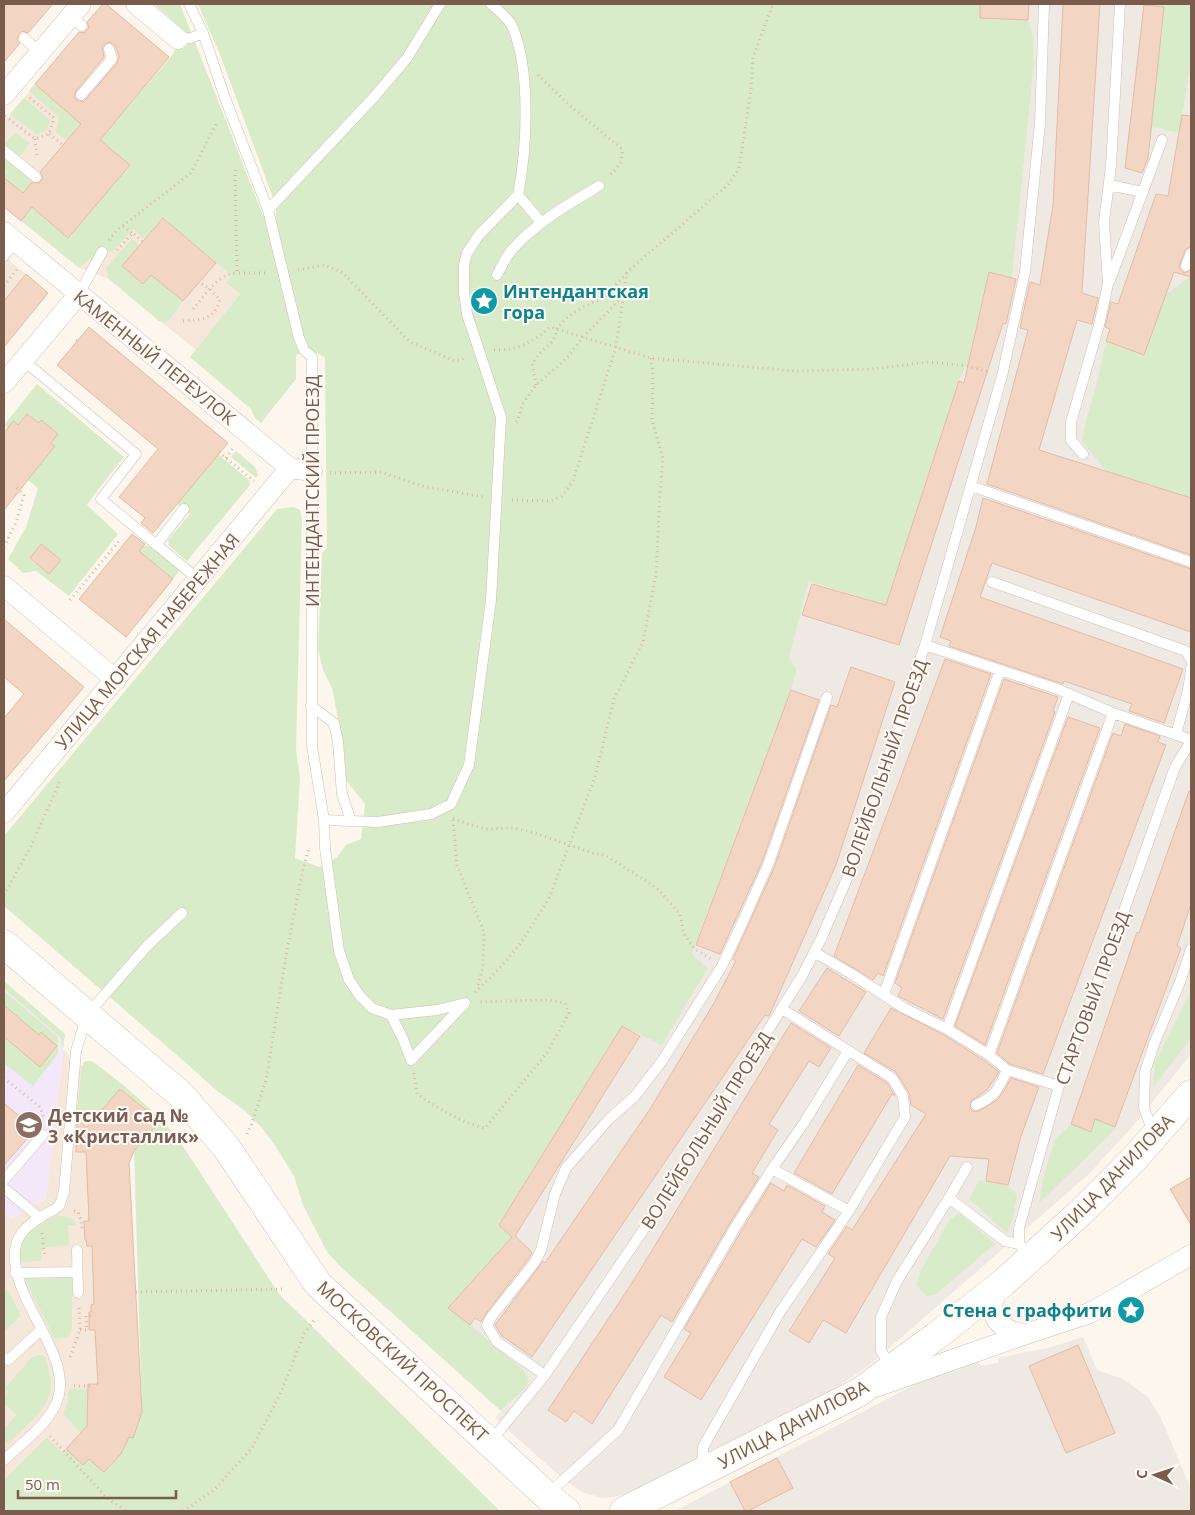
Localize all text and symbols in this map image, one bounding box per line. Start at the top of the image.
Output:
place label: Интендантская гора [503,279,649,324]
street label: КАМЕННЫЙ ПЕРЕУЛОК [69,284,241,430]
place icon: Интендантская гора [469,286,499,316]
street label: ИНТЕНДАНТСКИЙ ПРОЕЗД [300,375,324,607]
street label: УЛИЦА МОРСКАЯ НАБЕРЕЖНАЯ [49,528,245,754]
street label: ВОЛЕЙБОЛЬНЫЙ ПРОЕЗД [835,656,933,880]
street label: СТАРТОВЫЙ ПРОЕЗД [1049,908,1135,1088]
street label: ВОЛЕЙБОЛЬНЫЙ ПРОЕЗД [635,1027,777,1233]
place label: Детский сад № 3 «Кристаллик» [48,1103,199,1148]
street label: УЛИЦА ДАНИЛОВА [1045,1108,1179,1245]
school or university icon: Детский сад № 3 «Кристаллик» [14,1110,44,1140]
street label: МОСКОВСКИЙ ПРОСПЕКТ [312,1275,494,1447]
place icon: Стена с граффити [1116,1295,1146,1325]
place label: Стена с граффити [942,1298,1112,1322]
street label: УЛИЦА ДАНИЛОВА [714,1374,873,1474]
north arrow [1130,1450,1180,1500]
scale bar [18,1468,175,1500]
text: С [1132,1469,1151,1479]
text: 50 m [25,1474,60,1494]

